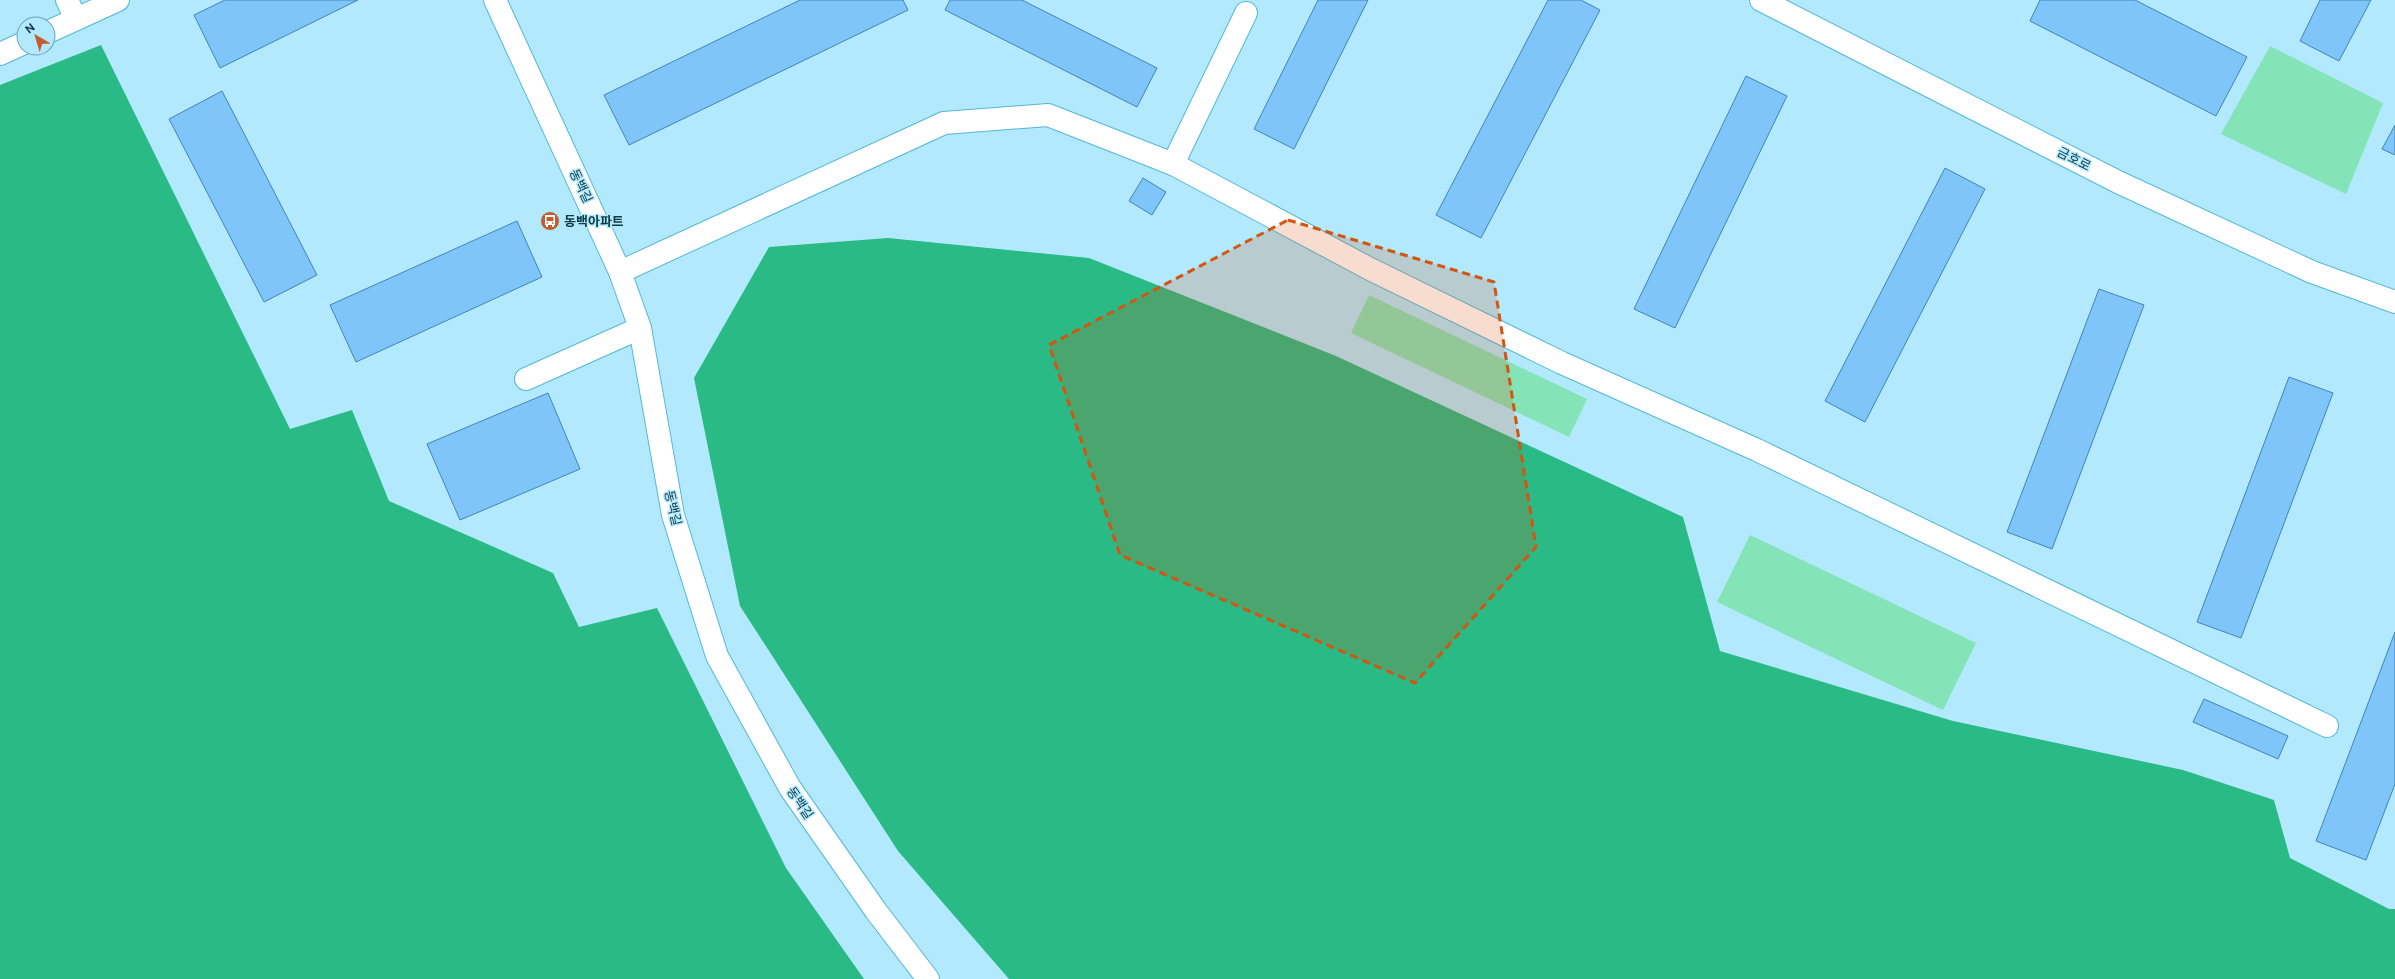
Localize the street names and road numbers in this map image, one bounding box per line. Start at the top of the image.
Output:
street label: 금호로 [2055,144,2093,174]
street label: 동백길 [567,167,595,205]
street label: 동백길 [662,489,684,527]
street label: 동백길 [784,784,816,822]

